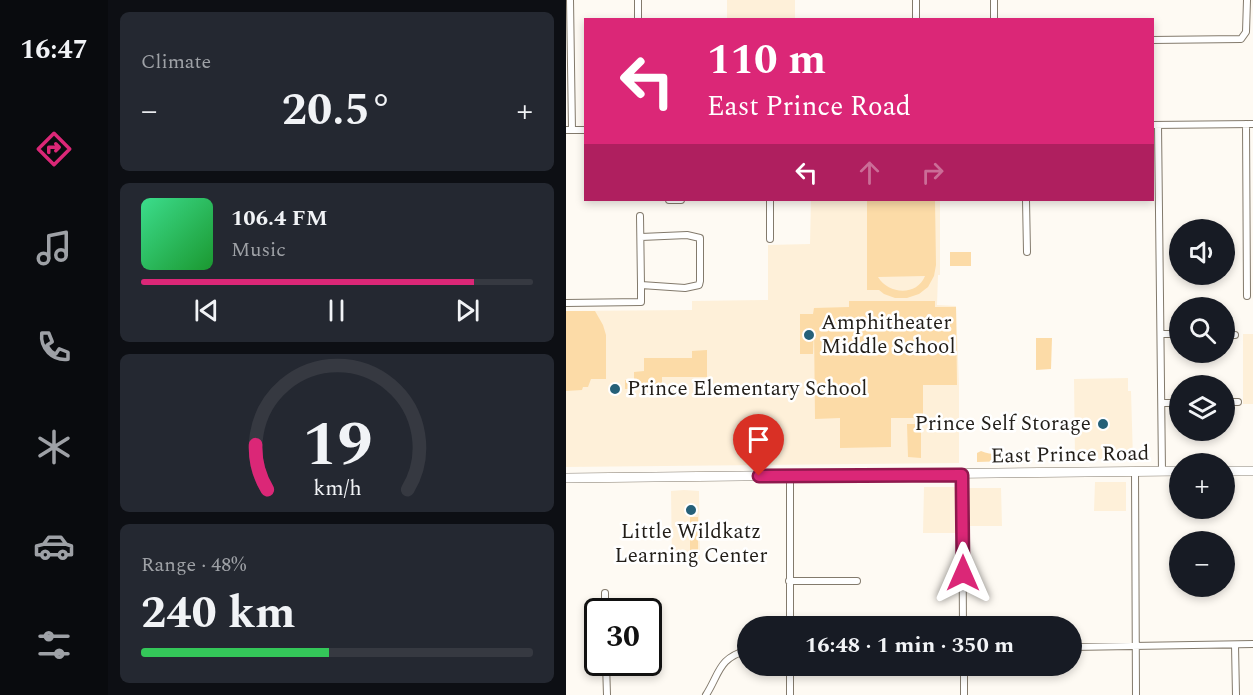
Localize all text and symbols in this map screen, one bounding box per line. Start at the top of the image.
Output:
text: 16:47 [20,29,88,71]
text: 110 m [707,29,826,92]
icon: left [608,42,686,120]
text: Climate [141,47,211,77]
text: 20.5° [282,76,392,145]
text: − [141,86,158,136]
text: + [516,86,533,136]
text: East Prince Road [707,86,911,128]
icon: directions [33,128,75,170]
icon: left [790,156,823,189]
icon: ahead [853,156,886,189]
icon: right [916,156,949,189]
text: 106.4 FM [231,202,328,235]
map controls [1169,219,1235,597]
button: sound [1169,219,1235,285]
icon: music [33,227,75,269]
text: Music [231,235,286,265]
icon: previous [190,294,223,327]
icon: pause [320,294,353,327]
icon: next [451,294,484,327]
button: search [1169,297,1235,363]
place label: Amphitheater Middle School [821,307,956,363]
icon: phone [33,326,75,368]
marker: Amphitheater Middle School [802,328,816,342]
place label: Prince Elementary School [627,373,867,405]
button: layers [1169,375,1235,441]
marker: Prince Elementary School [608,382,622,396]
text: 19 [302,398,372,493]
place label: Prince Self Storage [915,408,1091,440]
pin [733,414,784,476]
marker: Prince Self Storage [1096,417,1110,431]
icon: arrive [742,423,775,456]
icon: climate [33,426,75,468]
street label: East Prince Road [990,438,1150,472]
button: + [1169,453,1235,519]
text: km/h [313,472,361,505]
marker: Little Wildkatz Learning Center [684,503,698,517]
place label: Little Wildkatz Learning Center [614,516,768,572]
icon: car [33,525,75,567]
button: − [1169,531,1235,597]
position arrow [931,541,995,605]
text: Range · 48% [141,550,246,580]
text: 240 km [141,579,296,648]
speed limit sign: 30 [584,598,662,676]
icon: filters [33,624,75,666]
text: 16:48 · 1 min · 350 m [805,629,1014,662]

